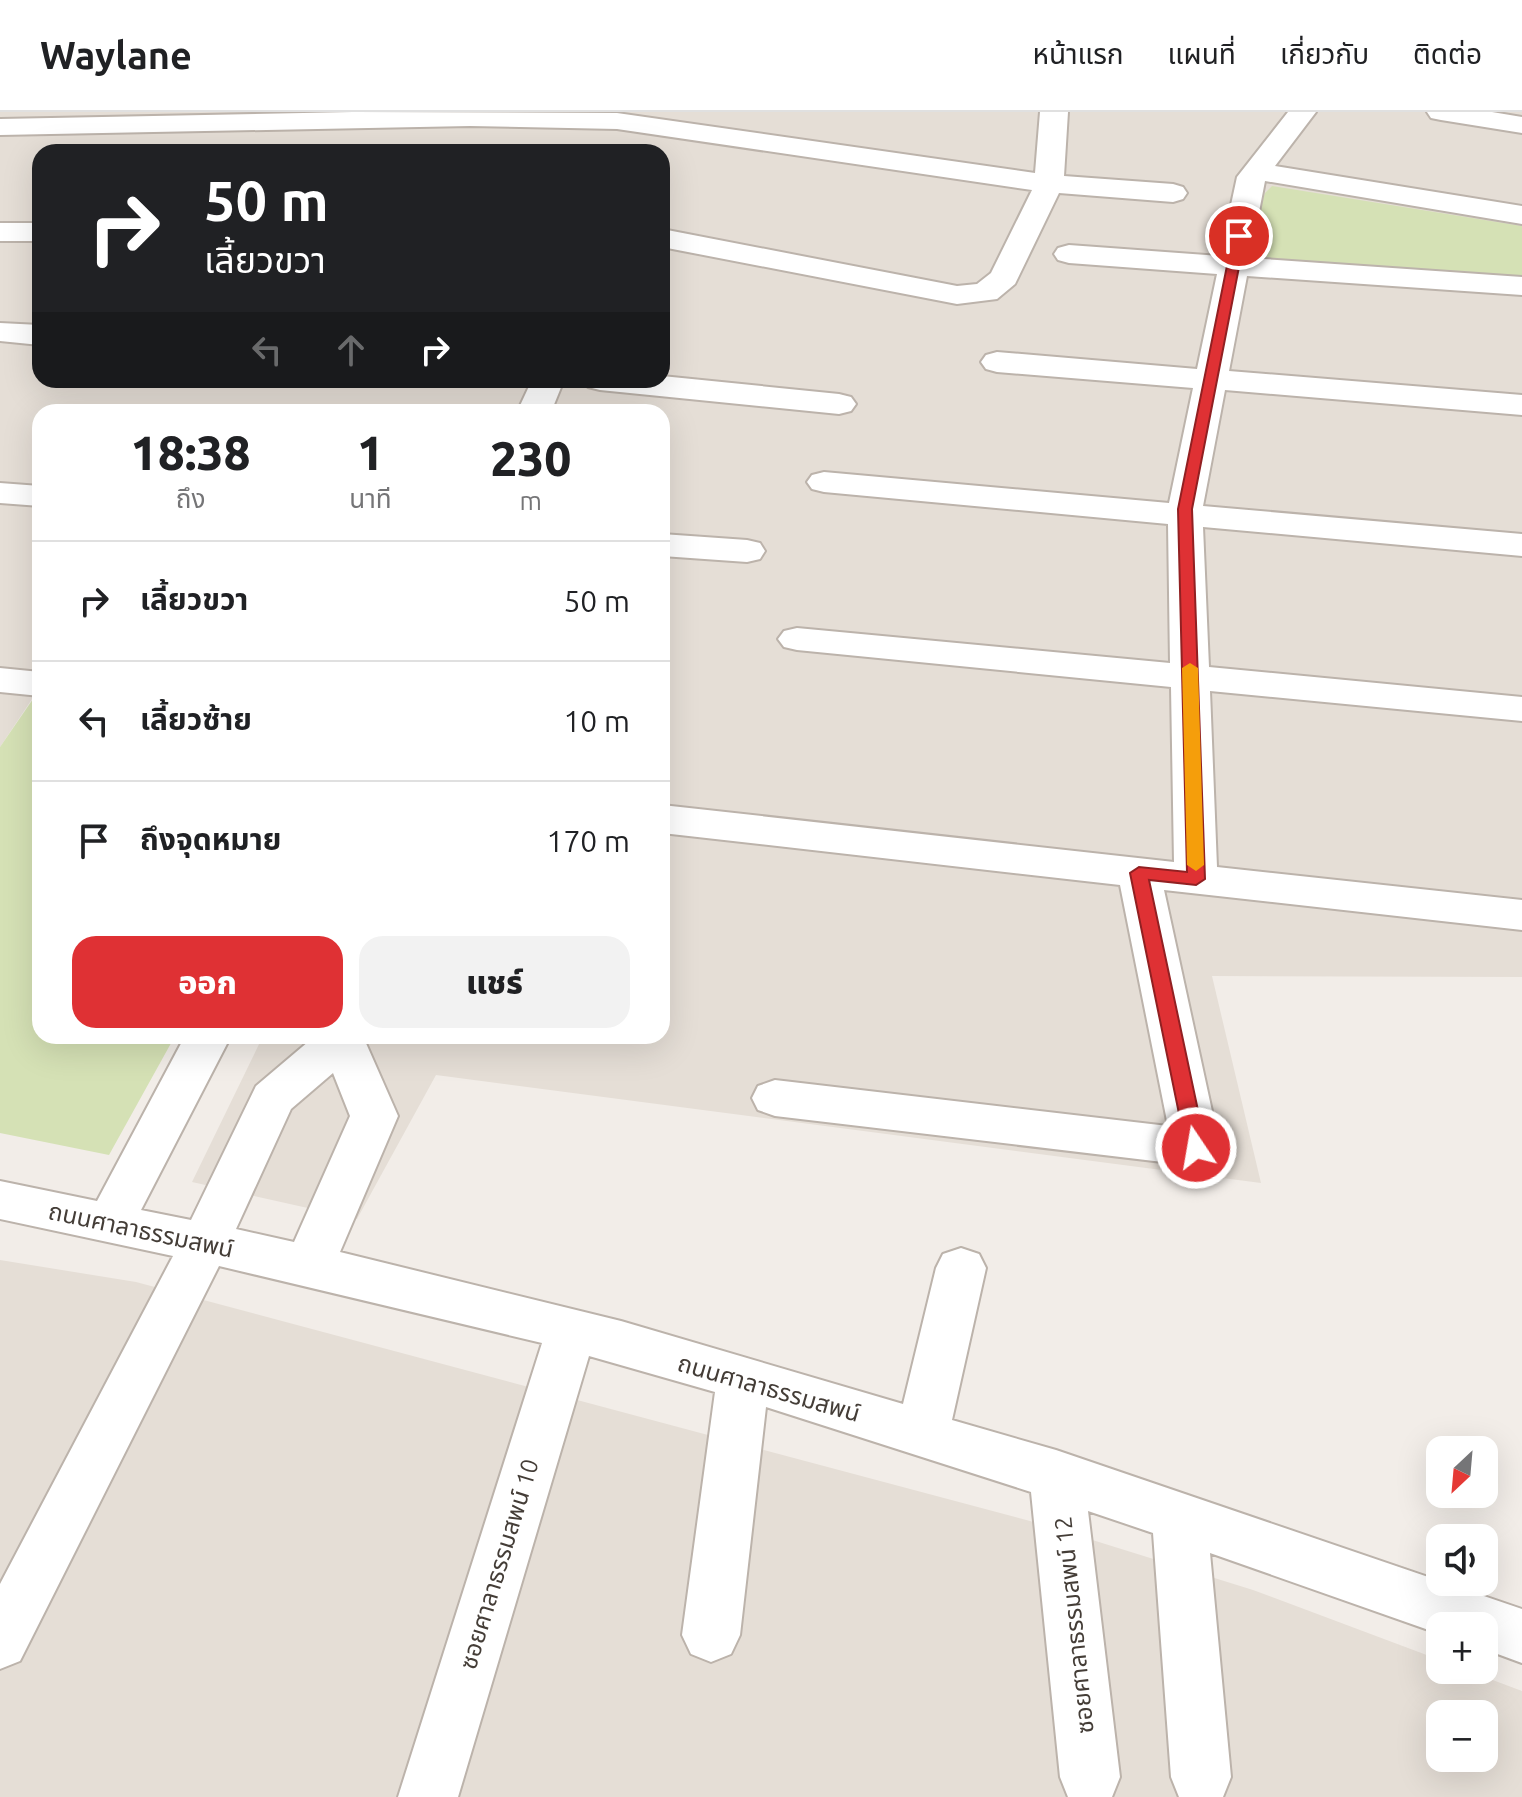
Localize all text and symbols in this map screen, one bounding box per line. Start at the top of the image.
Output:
text: Waylane [40,34,192,76]
text: หน้าแรก [1033,38,1124,69]
text: แผนที่ [1168,38,1236,69]
text: เกี่ยวกับ [1280,38,1369,69]
text: ติดต่อ [1413,38,1482,69]
text: 50 m [204,169,329,232]
icon: right [72,176,176,280]
pin [1205,202,1273,270]
icon: arrive [1217,214,1261,258]
text: เลี้ยวขวา [204,239,326,280]
icon: left [245,328,289,372]
icon: ahead [329,328,373,372]
icon: right [413,328,457,372]
text: 18:38 [131,425,251,479]
text: 1 [357,425,384,479]
text: 230 [490,431,571,485]
text: ถึง [176,484,205,513]
text: นาที [349,484,392,513]
text: m [520,486,542,515]
icon: right [72,579,116,623]
text: เลี้ยวขวา [140,582,248,616]
text: 50 m [563,584,630,618]
icon: left [72,699,116,743]
text: เลี้ยวซ้าย [140,702,252,736]
text: 10 m [563,704,630,738]
icon: arrive [72,819,116,863]
text: ถึงจุดหมาย [140,822,281,856]
text: 170 m [546,824,630,858]
button: ออก [72,936,343,1028]
button: แชร์ [359,936,630,1028]
position arrow [1154,1106,1238,1190]
street label: ถนนศาลาธรรมสพน์ [46,1197,236,1263]
street label: ถนนศาลาธรรมสพน์ [675,1349,863,1427]
north arrow [1426,1436,1498,1508]
map controls [1426,1436,1498,1772]
street label: ซอยศาลาธรรมสพน์ 10 [454,1456,544,1672]
street label: ซอยศาลาธรรมสพน์ 12 [1049,1515,1099,1735]
button: sound [1426,1524,1498,1596]
button: + [1426,1612,1498,1684]
button: − [1426,1700,1498,1772]

